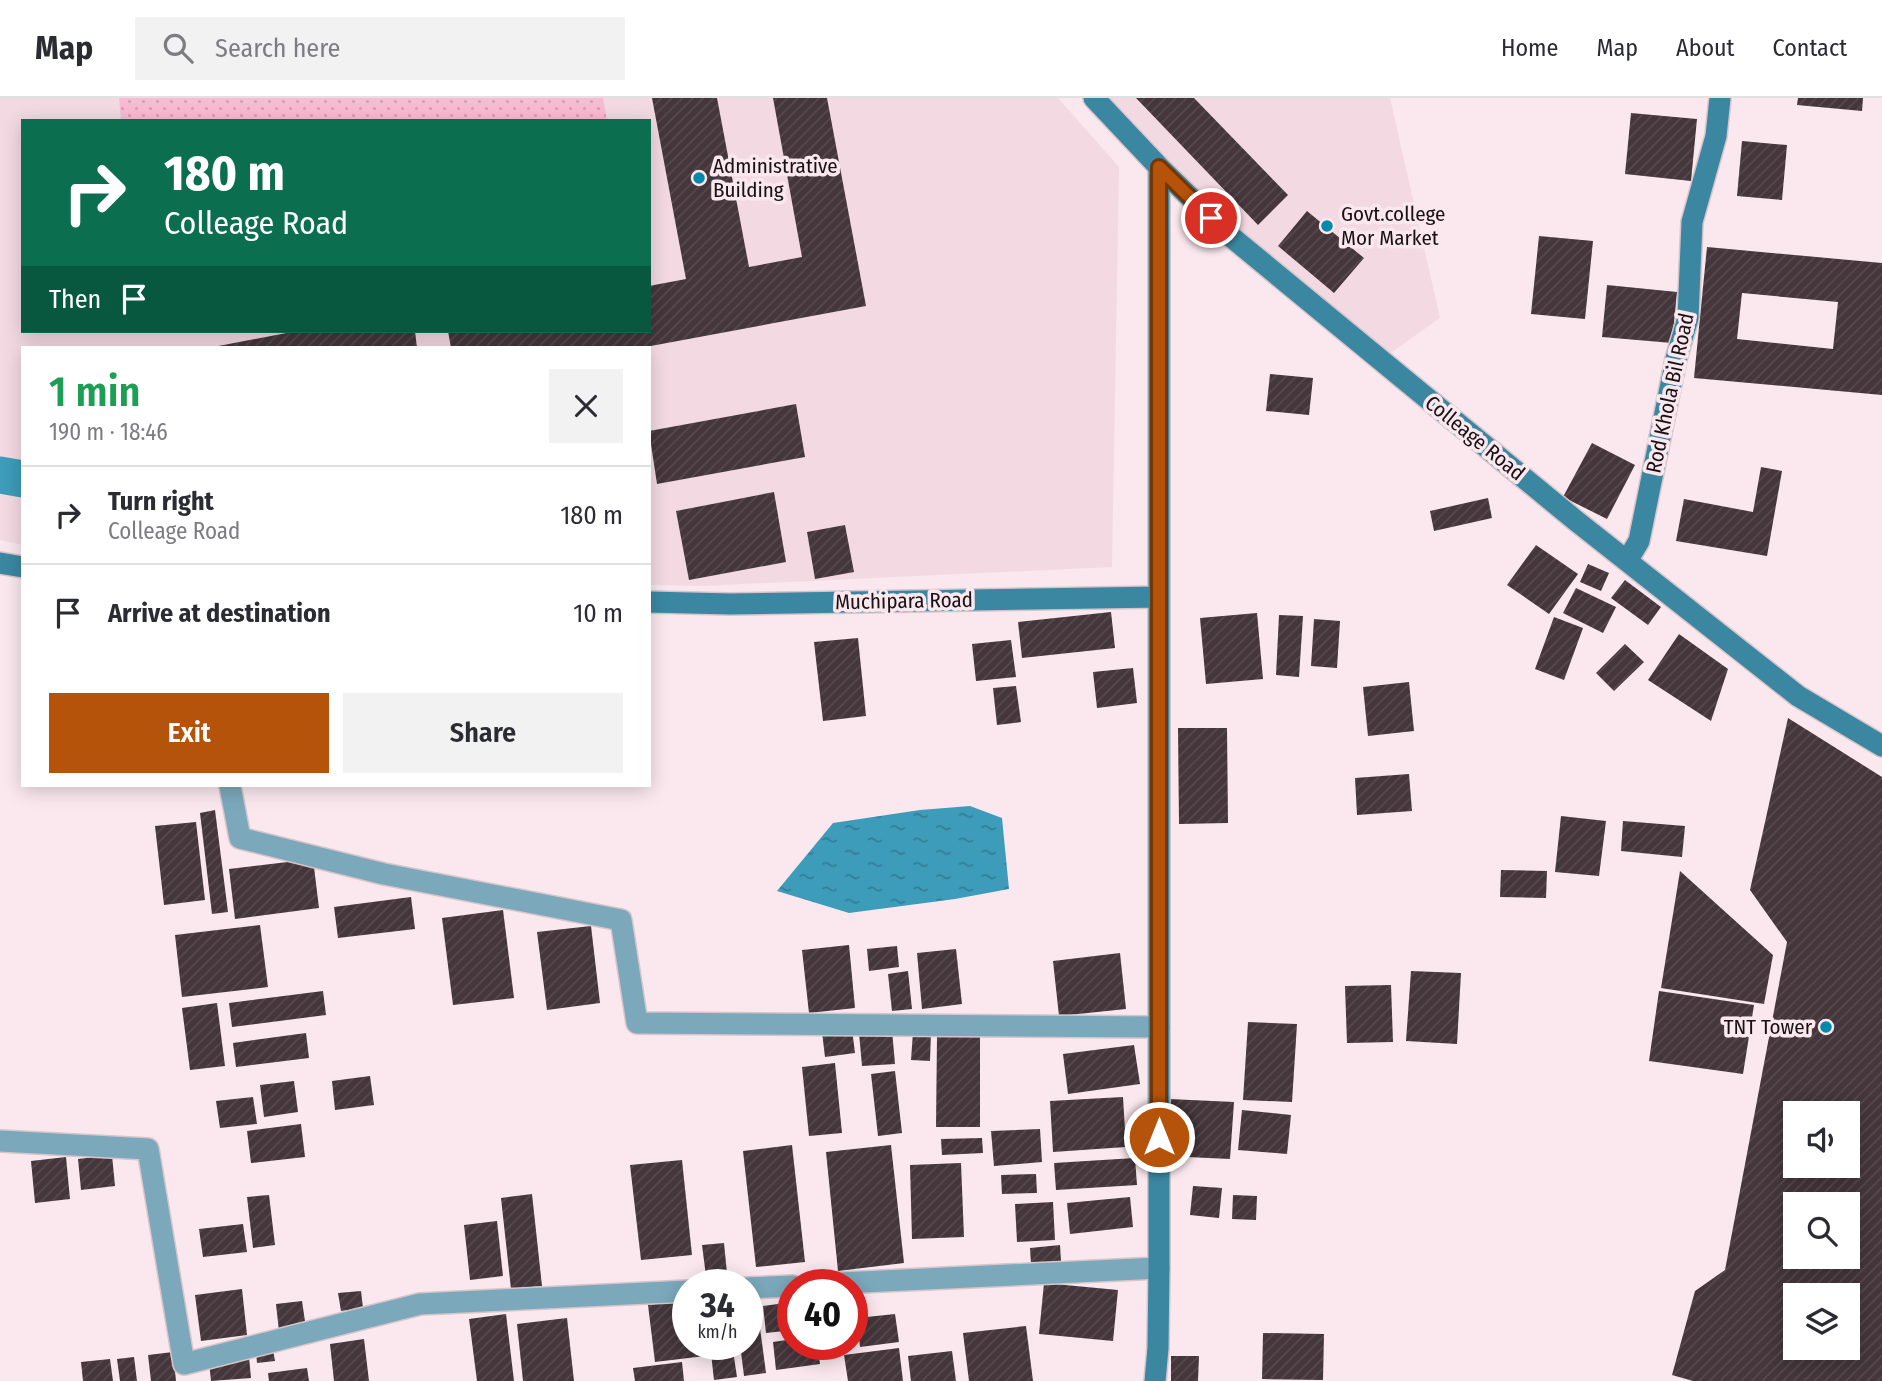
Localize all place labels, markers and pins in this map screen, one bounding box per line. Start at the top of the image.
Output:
place label: Administrative Building [713,153,838,203]
marker: Administrative Building [691,170,707,186]
pin [1181,188,1241,248]
place label: Govt.college Mor Market [1341,201,1445,251]
marker: Govt.college Mor Market [1319,218,1335,234]
place label: TNT Tower [1724,1014,1813,1040]
marker: TNT Tower [1818,1019,1834,1035]

